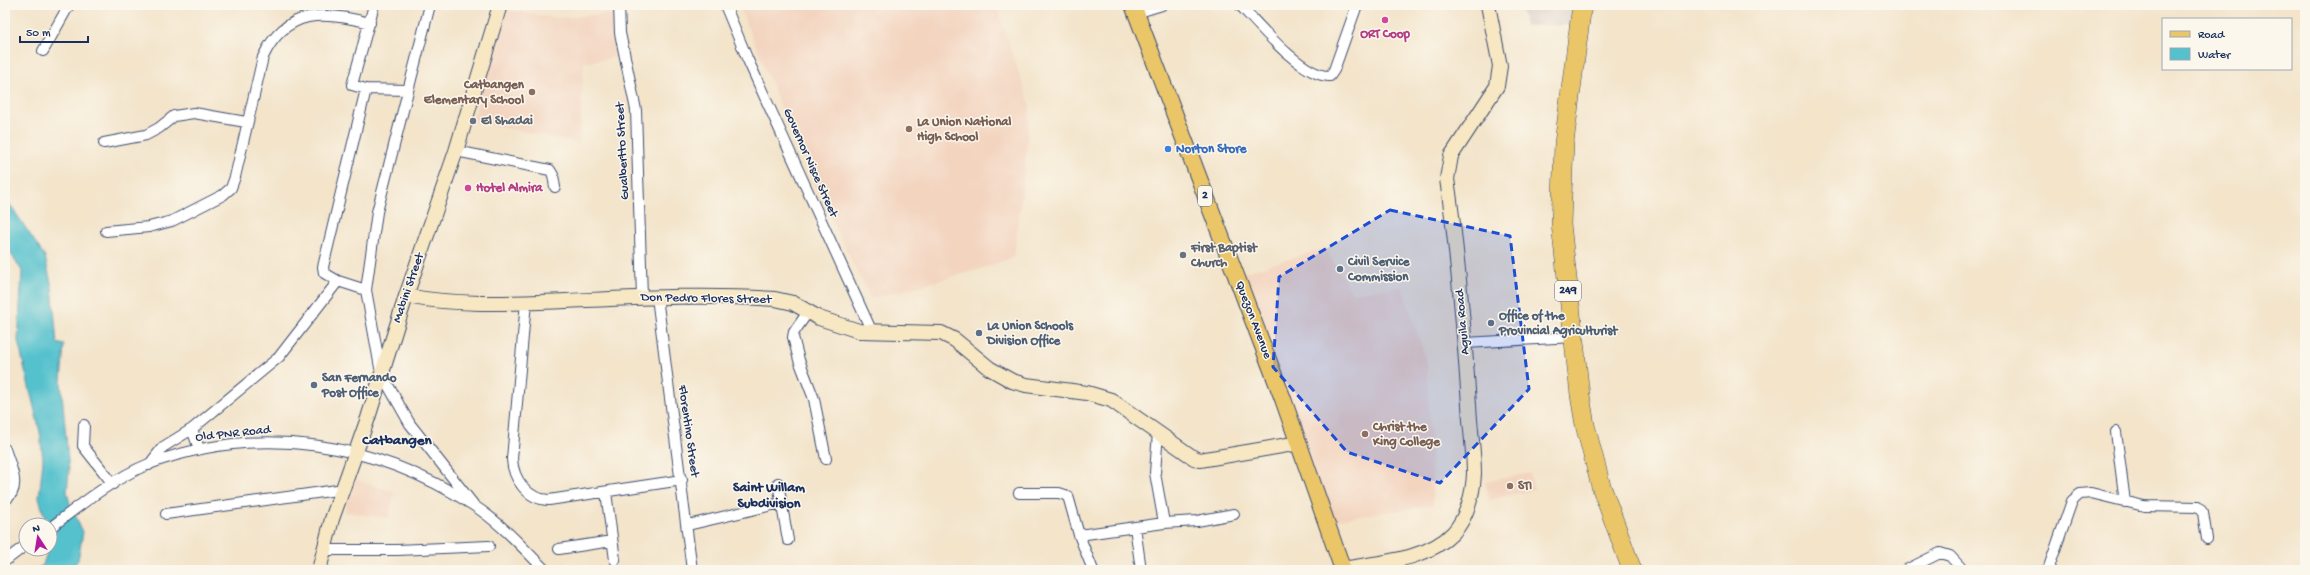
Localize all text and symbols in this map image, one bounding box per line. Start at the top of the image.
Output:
marker: ORT Coop [1380,15,1390,25]
scale bar [20,18,88,44]
legend [2162,18,2292,70]
text: 50 m [26,27,51,41]
place label: ORT Coop [1360,27,1410,43]
text: Road [2198,29,2225,43]
text: Water [2198,49,2232,63]
place label: Catbangen Elementary School [424,78,525,108]
marker: Catbangen Elementary School [527,87,537,97]
street label: Gualbertto Street [613,100,633,200]
street label: Governor Nisce Street [779,106,841,221]
place label: El Shadai [481,114,533,129]
place label: La Union National High School [917,115,1012,145]
marker: El Shadai [468,116,478,126]
marker: La Union National High School [904,124,914,134]
place label: Norton Store [1176,142,1248,157]
marker: Norton Store [1163,144,1173,154]
place label: Hotel Almira [476,181,543,196]
marker: Hotel Almira [463,183,473,193]
road number: 2 [1198,186,1212,206]
place label: First Baptist Church [1190,241,1258,271]
street label: Mabini Street [390,250,428,325]
marker: First Baptist Church [1178,250,1188,260]
place label: Civil Service Commission [1347,255,1411,285]
marker: Civil Service Commission [1335,264,1345,274]
street label: Quezon Avenue [1231,279,1275,361]
road number: 249 [1555,281,1581,301]
street label: Aguila Road [1453,287,1473,355]
street label: Don Pedro Flores Street [640,290,773,308]
place label: Office of the Provincial Agriculturist [1498,308,1619,339]
marker: Office of the Provincial Agriculturist [1486,318,1496,328]
place label: La Union Schools Division Office [986,319,1074,349]
marker: La Union Schools Division Office [974,328,984,338]
place label: San Fernando Post Office [321,371,397,401]
marker: San Fernando Post Office [309,380,319,390]
street label: Florentino Street [674,383,702,480]
place label: Christ the King College [1372,420,1441,450]
street label: Old PNR Road [195,422,273,445]
marker: Christ the King College [1360,429,1370,439]
district label: Catbangen [361,432,433,450]
place label: STI [1518,479,1532,494]
district label: Saint Willam Subdivision [733,480,805,513]
marker: STI [1505,481,1515,491]
north arrow [18,517,58,557]
text: N [32,523,41,536]

